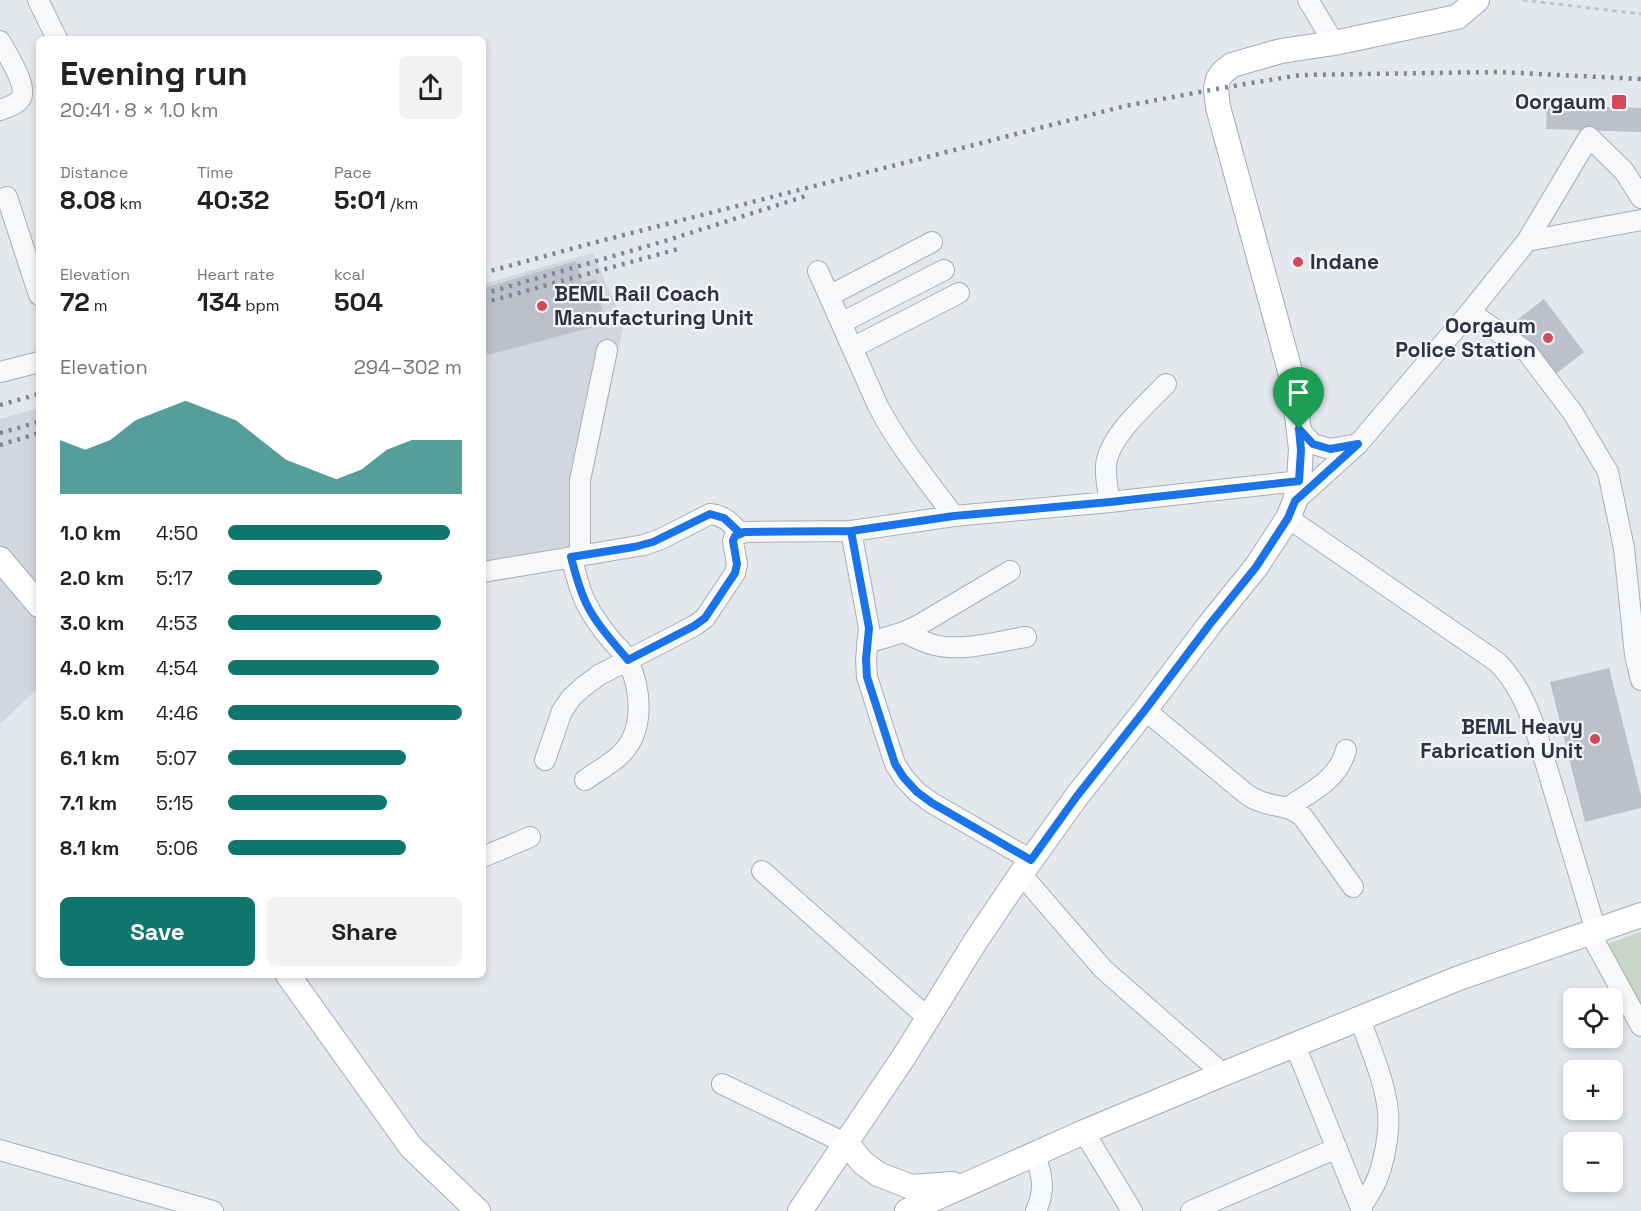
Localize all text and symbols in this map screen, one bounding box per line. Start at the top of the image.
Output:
text: Evening run [60,53,248,95]
button: share [399,56,462,119]
place label: Oorgaum [1515,88,1606,115]
marker: Oorgaum [1610,93,1628,111]
text: 20:41 · 8 × 1.0 km [60,97,219,123]
text: Distance [60,162,128,183]
text: Time [197,162,233,183]
text: Pace [334,162,371,183]
text: 8.08 [60,183,115,217]
text: 40:32 [197,183,269,217]
text: 5:01 [334,183,386,217]
text: km [115,193,142,214]
text: /km [386,193,418,214]
place label: Indane [1310,248,1379,275]
marker: Indane [1291,255,1305,269]
text: Elevation [60,264,130,285]
text: Heart rate [197,264,275,285]
text: kcal [334,264,365,285]
place label: BEML Rail Coach Manufacturing Unit [554,280,754,331]
text: 72 [60,285,90,319]
text: 134 [197,285,241,319]
text: 504 [334,285,383,319]
text: m [90,295,108,316]
text: bpm [241,295,280,316]
marker: BEML Rail Coach Manufacturing Unit [535,299,549,313]
place label: Oorgaum Police Station [1395,312,1536,363]
marker: Oorgaum Police Station [1541,331,1555,345]
text: Elevation [60,354,148,380]
text: 294–302 m [354,354,462,380]
pin [1273,367,1324,429]
icon: arrive [1282,376,1315,409]
text: 1.0 km [60,520,121,546]
text: 4:50 [156,520,198,546]
text: 2.0 km [60,565,124,591]
text: 5:17 [156,565,193,591]
text: 3.0 km [60,610,124,636]
text: 4:53 [156,610,198,636]
text: 4.0 km [60,655,125,681]
text: 4:54 [156,655,198,681]
text: 5.0 km [60,700,124,726]
text: 4:46 [156,700,198,726]
place label: BEML Heavy Fabrication Unit [1420,713,1583,764]
marker: BEML Heavy Fabrication Unit [1588,732,1602,746]
text: 6.1 km [60,745,120,771]
text: 5:07 [156,745,197,771]
text: 7.1 km [60,790,117,816]
text: 5:15 [156,790,193,816]
text: 8.1 km [60,835,119,861]
text: 5:06 [156,835,198,861]
button: Save [60,897,255,966]
button: Share [267,897,462,966]
map controls [1563,988,1623,1192]
button: locate [1563,988,1623,1048]
button: + [1563,1060,1623,1120]
button: − [1563,1132,1623,1192]

